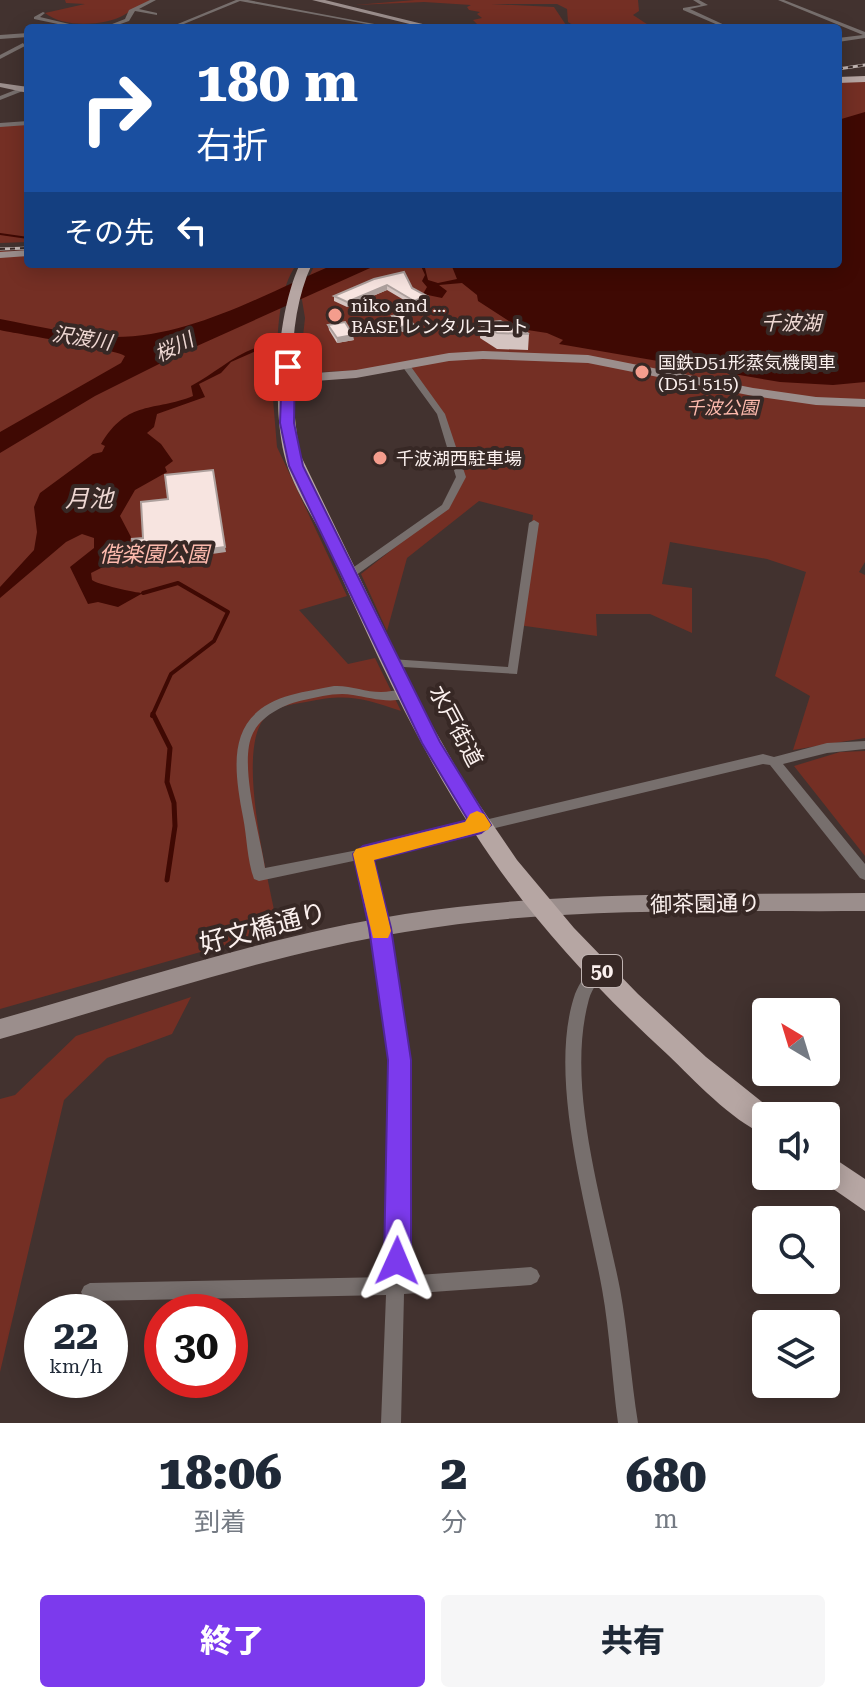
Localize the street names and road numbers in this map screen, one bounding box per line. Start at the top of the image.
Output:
street label: 水戸街道 [424,681,488,771]
street label: 御茶園通り [650,891,760,917]
street label: 好文橋通り [196,897,330,959]
road number: 50 [582,955,622,987]

